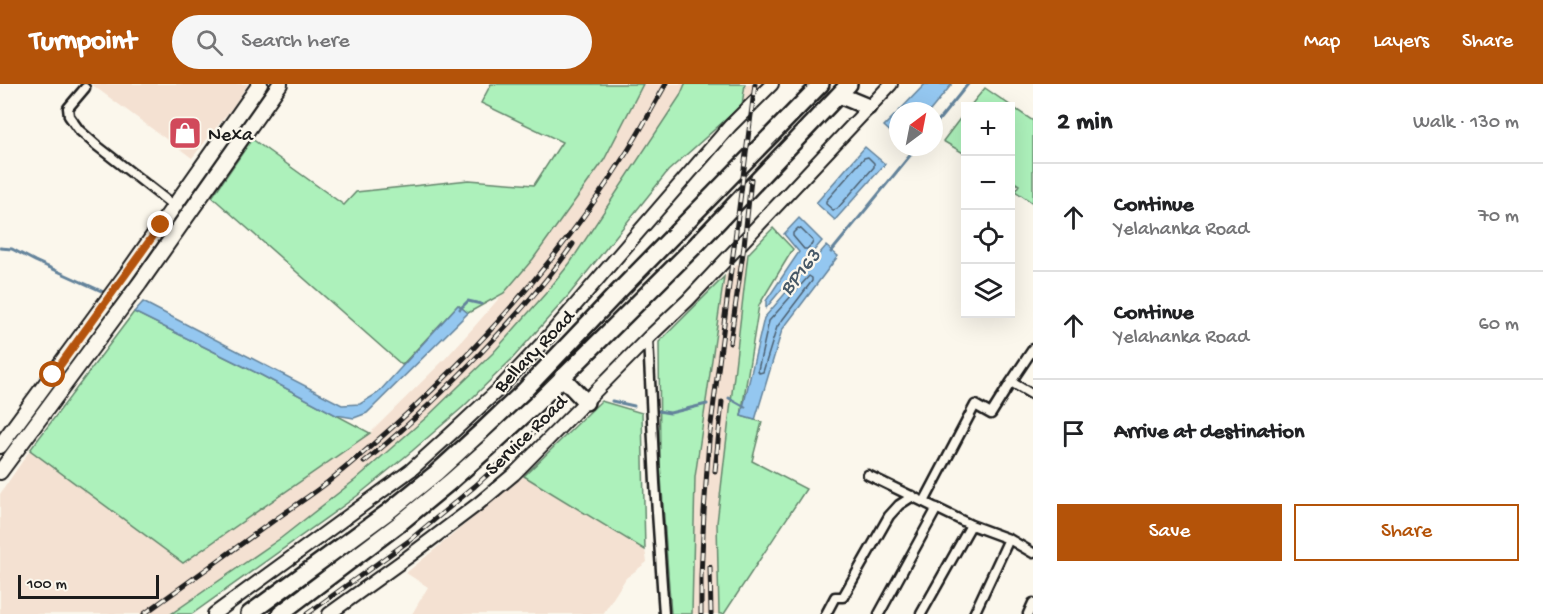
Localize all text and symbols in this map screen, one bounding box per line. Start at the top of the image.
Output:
search box [172,15,592,69]
text: Turnpoint [30,26,136,59]
icon: search [193,26,226,59]
text: Search here [241,29,350,55]
text: Map [1304,30,1340,55]
text: Layers [1373,30,1429,55]
text: Share [1462,30,1513,55]
north arrow [889,102,943,156]
map controls [961,102,1015,318]
button: + [961,102,1015,156]
text: 2 min [1057,108,1112,139]
text: Walk · 130 m [1413,112,1519,135]
shop icon: Nexa [167,115,203,151]
place label: Nexa [208,125,254,148]
button: − [961,156,1015,210]
text: Continue [1114,193,1194,219]
icon: ahead [1057,201,1090,234]
text: 70 m [1478,206,1519,229]
button: locate [961,210,1015,264]
route end [147,211,173,237]
text: Yelahanka Road [1114,219,1249,242]
water label: BP163 [776,245,828,301]
button: layers [961,264,1015,318]
text: Continue [1114,301,1194,327]
street label: Bellary Road [490,305,582,399]
icon: ahead [1057,309,1090,342]
text: 60 m [1479,314,1519,337]
text: Yelahanka Road [1114,327,1249,350]
route start [39,361,65,387]
street label: Service Road [482,390,575,481]
icon: arrive [1057,417,1090,450]
text: Arrive at destination [1114,420,1304,446]
button: Save [1057,504,1282,561]
button: Share [1294,504,1519,561]
scale bar [18,572,159,600]
text: 100 m [27,576,67,595]

